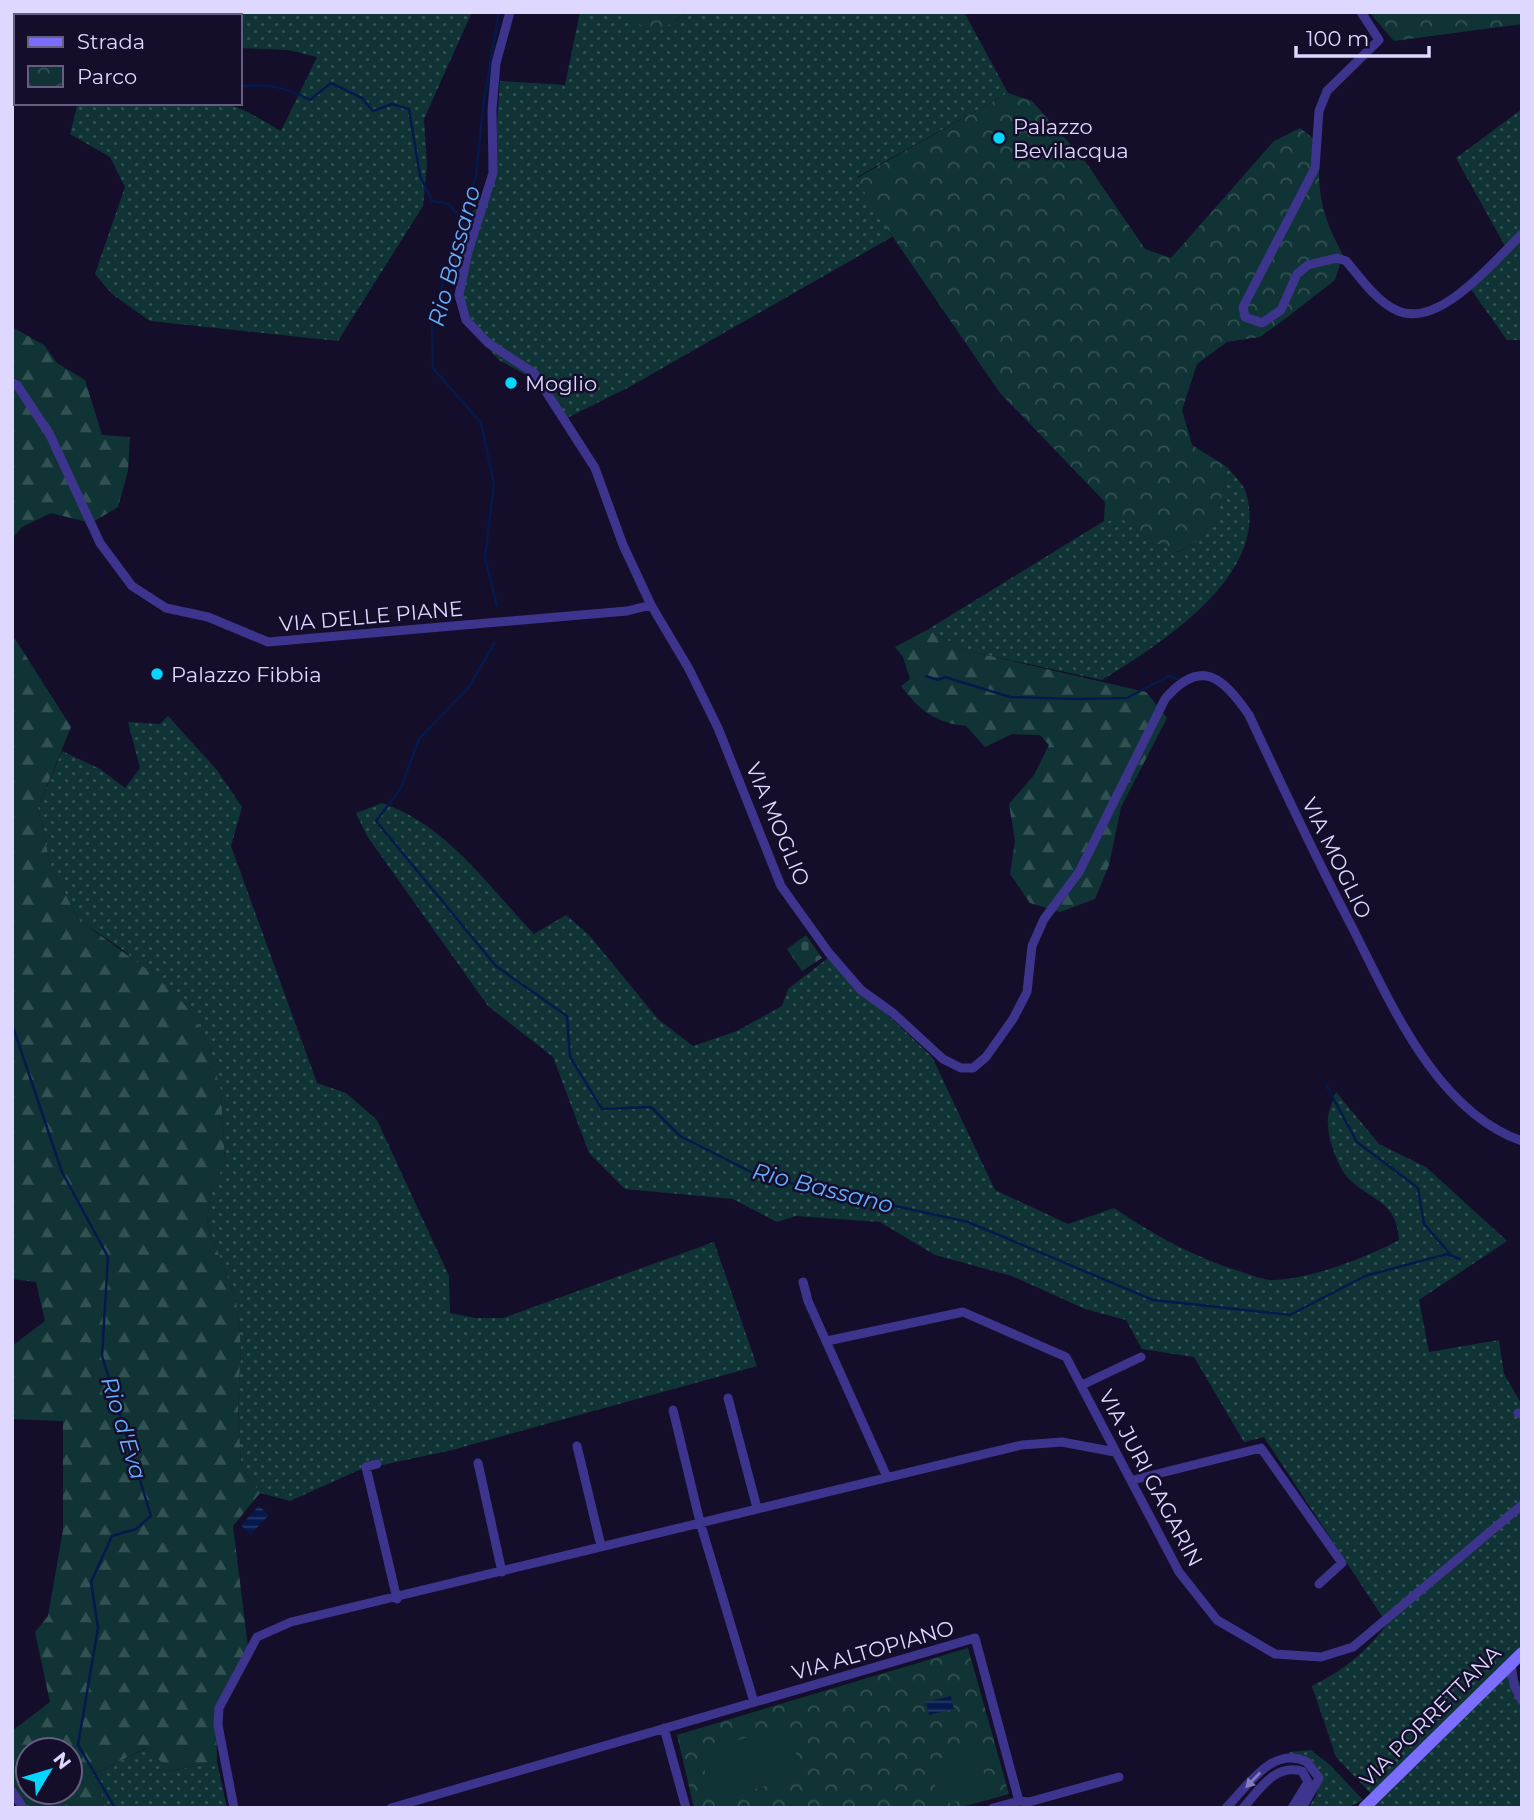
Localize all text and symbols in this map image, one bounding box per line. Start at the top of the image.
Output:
legend [14,14,242,105]
scale bar [1296,14,1429,58]
text: 100 m [1306,26,1369,51]
text: Strada [77,29,145,54]
text: Parco [77,64,137,89]
place label: Palazzo Bevilacqua [1013,114,1129,163]
marker: Palazzo Bevilacqua [991,130,1007,146]
water label: Rio Bassano [422,183,486,329]
place label: Moglio [525,371,597,396]
marker: Moglio [503,375,519,391]
street label: VIA DELLE PIANE [278,596,464,636]
place label: Palazzo Fibbia [171,662,322,687]
marker: Palazzo Fibbia [149,666,165,682]
street label: VIA MOGLIO [741,759,815,889]
street label: VIA MOGLIO [1297,793,1377,923]
water label: Rio Bassano [750,1157,896,1219]
water label: Rio d'Eva [95,1373,153,1483]
street label: VIA JURI GAGARIN [1094,1385,1208,1571]
street label: VIA ALTOPIANO [789,1615,957,1685]
street label: VIA PORRETTANA [1354,1640,1506,1792]
north arrow [14,1736,84,1806]
text: N [48,1748,76,1774]
one-way arrow [1246,1771,1262,1788]

